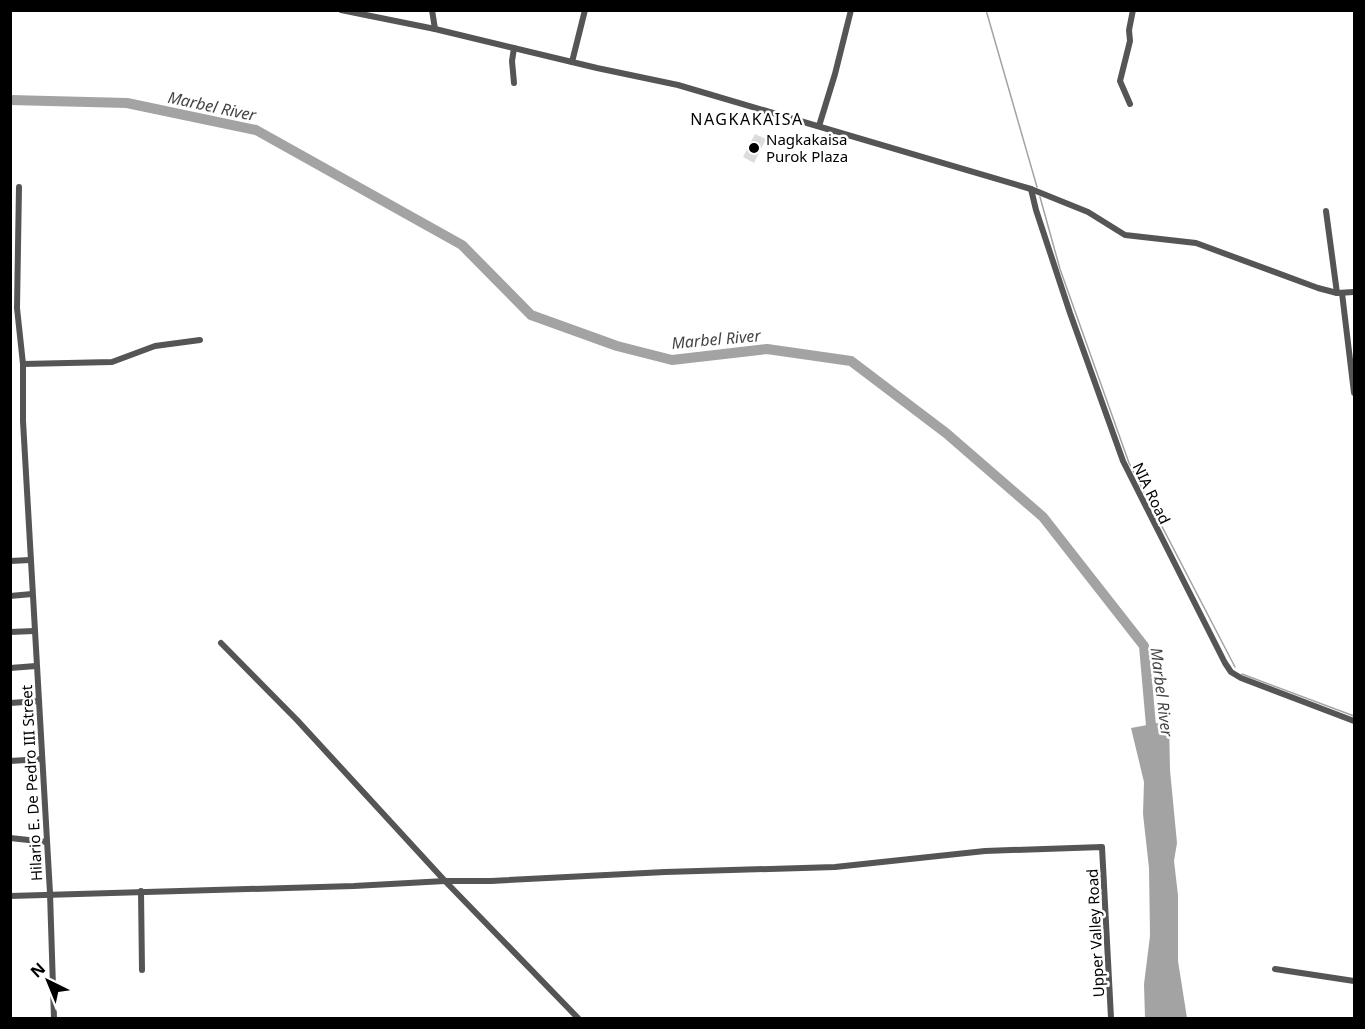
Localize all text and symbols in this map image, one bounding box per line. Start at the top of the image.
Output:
water label: Marbel River [166,86,259,126]
district label: NAGKAKAISA [690,108,804,130]
place label: Nagkakaisa Purok Plaza [766,129,848,166]
marker: Nagkakaisa Purok Plaza [747,141,761,155]
water label: Marbel River [670,324,762,354]
street label: NIA Road [1129,459,1175,527]
water label: Marbel River [1146,646,1178,738]
street label: Hilario E. De Pedro III Street [16,684,46,882]
street label: Upper Valley Road [1082,868,1108,998]
north arrow [18,951,78,1011]
text: N [26,958,50,983]

